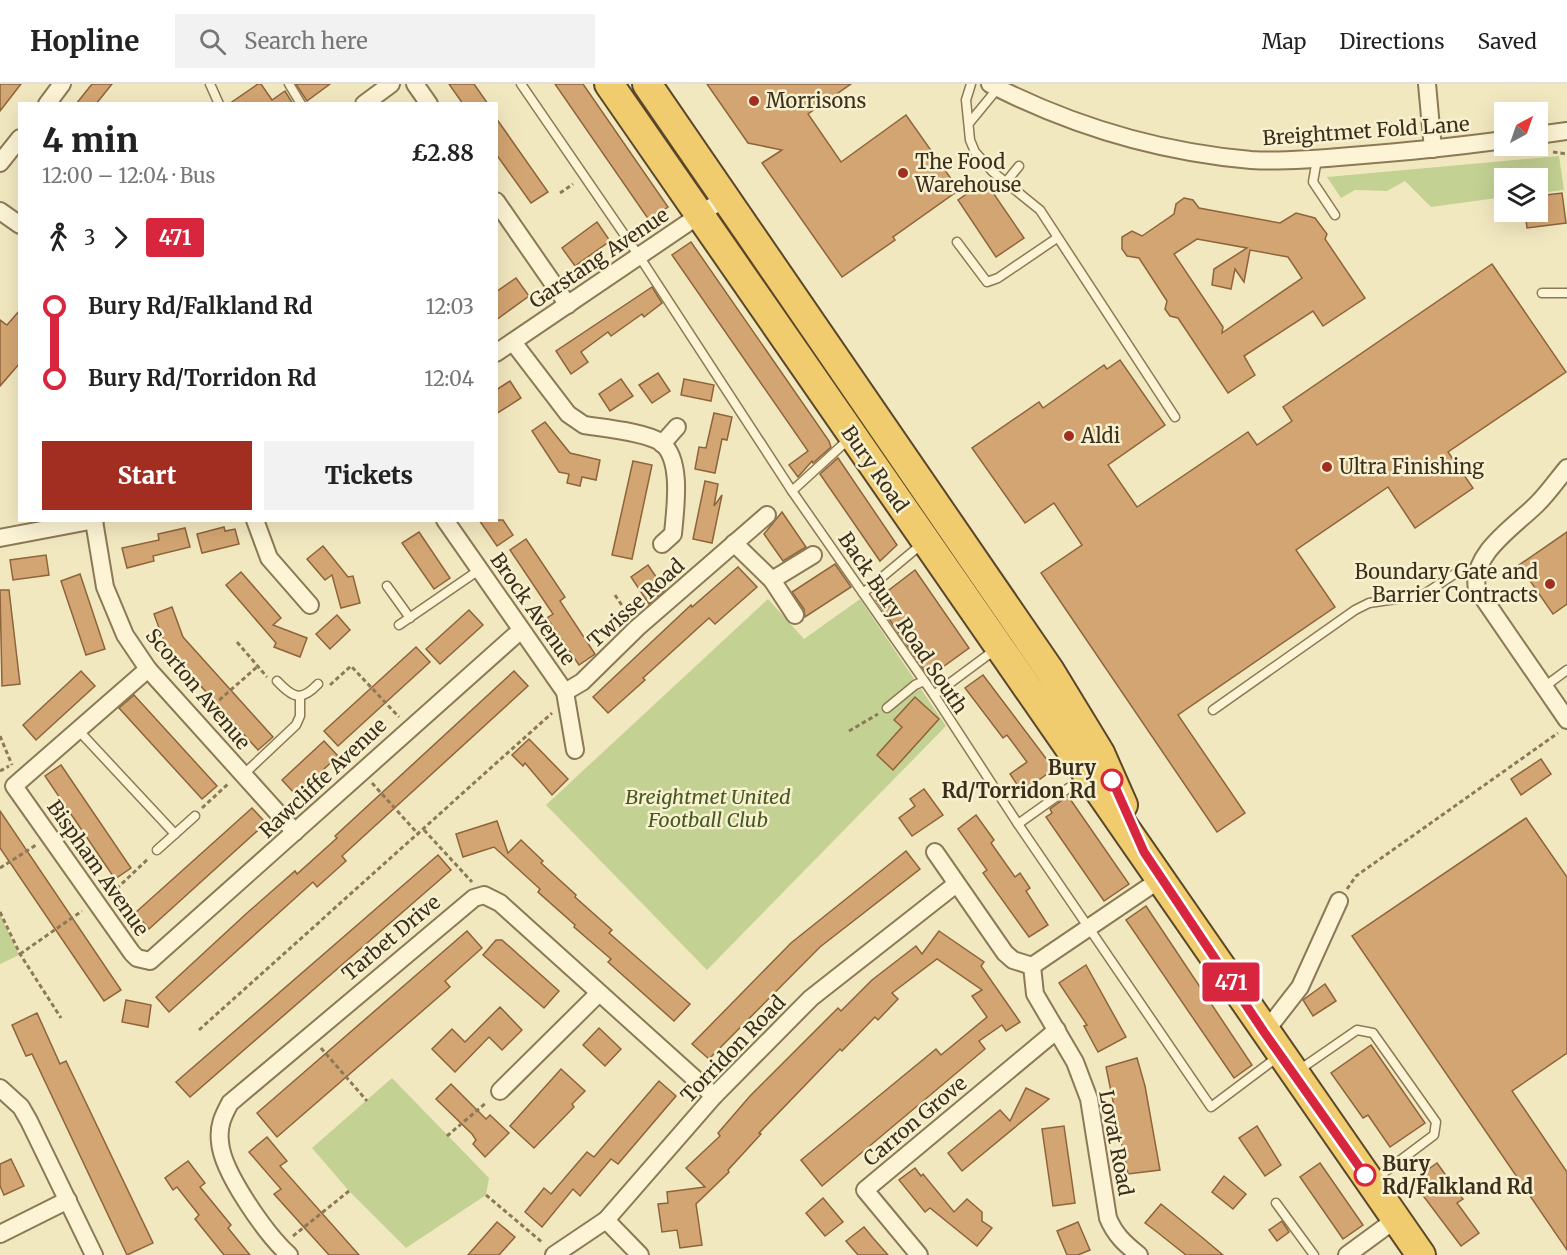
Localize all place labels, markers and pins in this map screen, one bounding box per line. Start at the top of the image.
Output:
place label: Morrisons [766,88,866,113]
marker: Morrisons [747,94,761,108]
place label: The Food Warehouse [914,149,1021,197]
marker: The Food Warehouse [896,166,910,180]
place label: Aldi [1080,423,1120,448]
marker: Aldi [1062,429,1076,443]
place label: Ultra Finishing [1339,454,1484,479]
marker: Ultra Finishing [1320,460,1334,474]
place label: Boundary Gate and Barrier Contracts [1354,559,1538,607]
marker: Boundary Gate and Barrier Contracts [1543,577,1557,591]
place label: Bury Rd/Torridon Rd [942,755,1096,803]
marker: Bury Rd/Torridon Rd [1101,769,1123,791]
place label: Bury Rd/Falkland Rd [1382,1151,1533,1199]
marker: Bury Rd/Falkland Rd [1354,1164,1376,1186]

